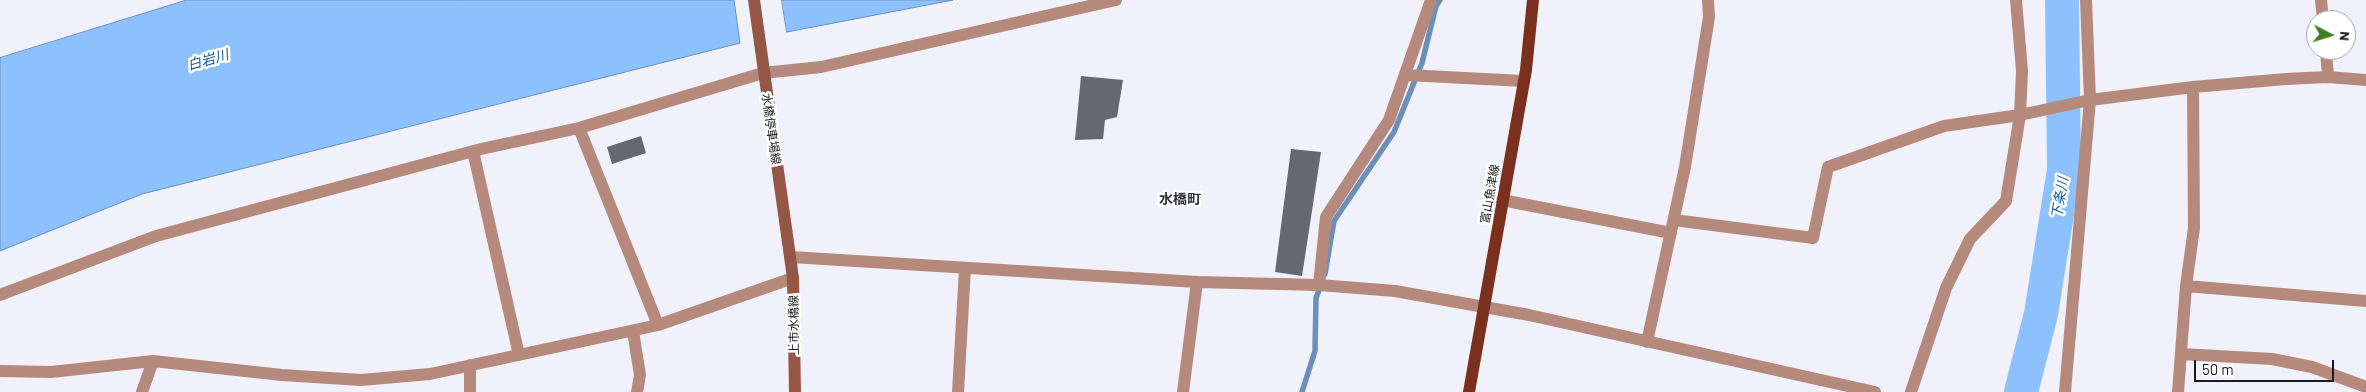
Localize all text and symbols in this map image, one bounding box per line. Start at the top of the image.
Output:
north arrow [2306,10,2356,60]
text: N [2337,31,2354,42]
water label: 白岩川 [185,46,231,74]
street label: 水橋停車場線 [759,92,783,166]
street label: 富山魚津線 [1478,163,1502,225]
water label: 下条川 [2048,176,2072,220]
district label: 水橋町 [1159,191,1201,207]
street label: 上市水橋線 [786,295,802,355]
scale bar [2196,350,2336,382]
text: 50 m [2202,360,2234,378]

